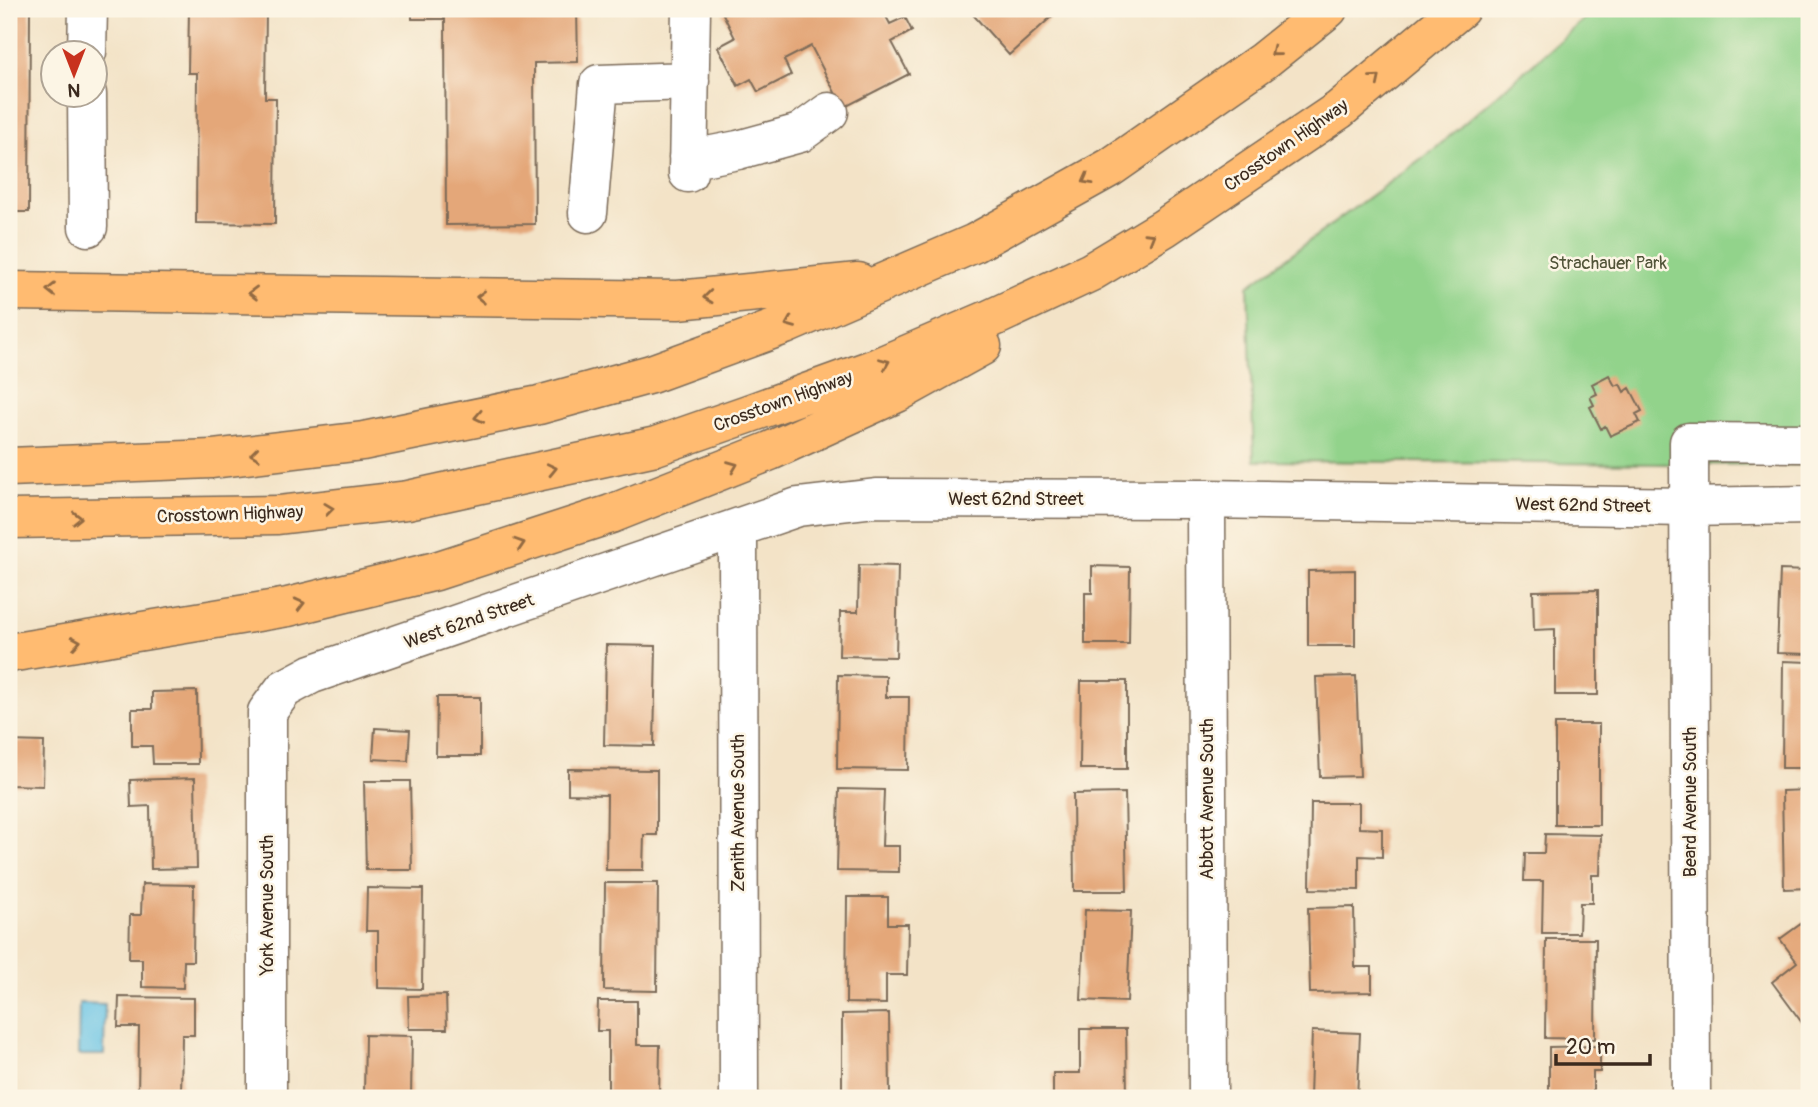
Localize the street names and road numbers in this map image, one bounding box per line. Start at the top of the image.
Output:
street label: Crosstown Highway [1220,94,1353,197]
street label: Crosstown Highway [710,366,856,437]
street label: West 62nd Street [948,488,1085,511]
street label: West 62nd Street [1515,493,1652,518]
street label: Crosstown Highway [156,500,304,529]
street label: West 62nd Street [401,588,538,654]
street label: Abbott Avenue South [1196,718,1219,880]
street label: Beard Avenue South [1679,727,1702,877]
street label: Zenith Avenue South [727,734,750,892]
street label: York Avenue South [256,835,279,976]

